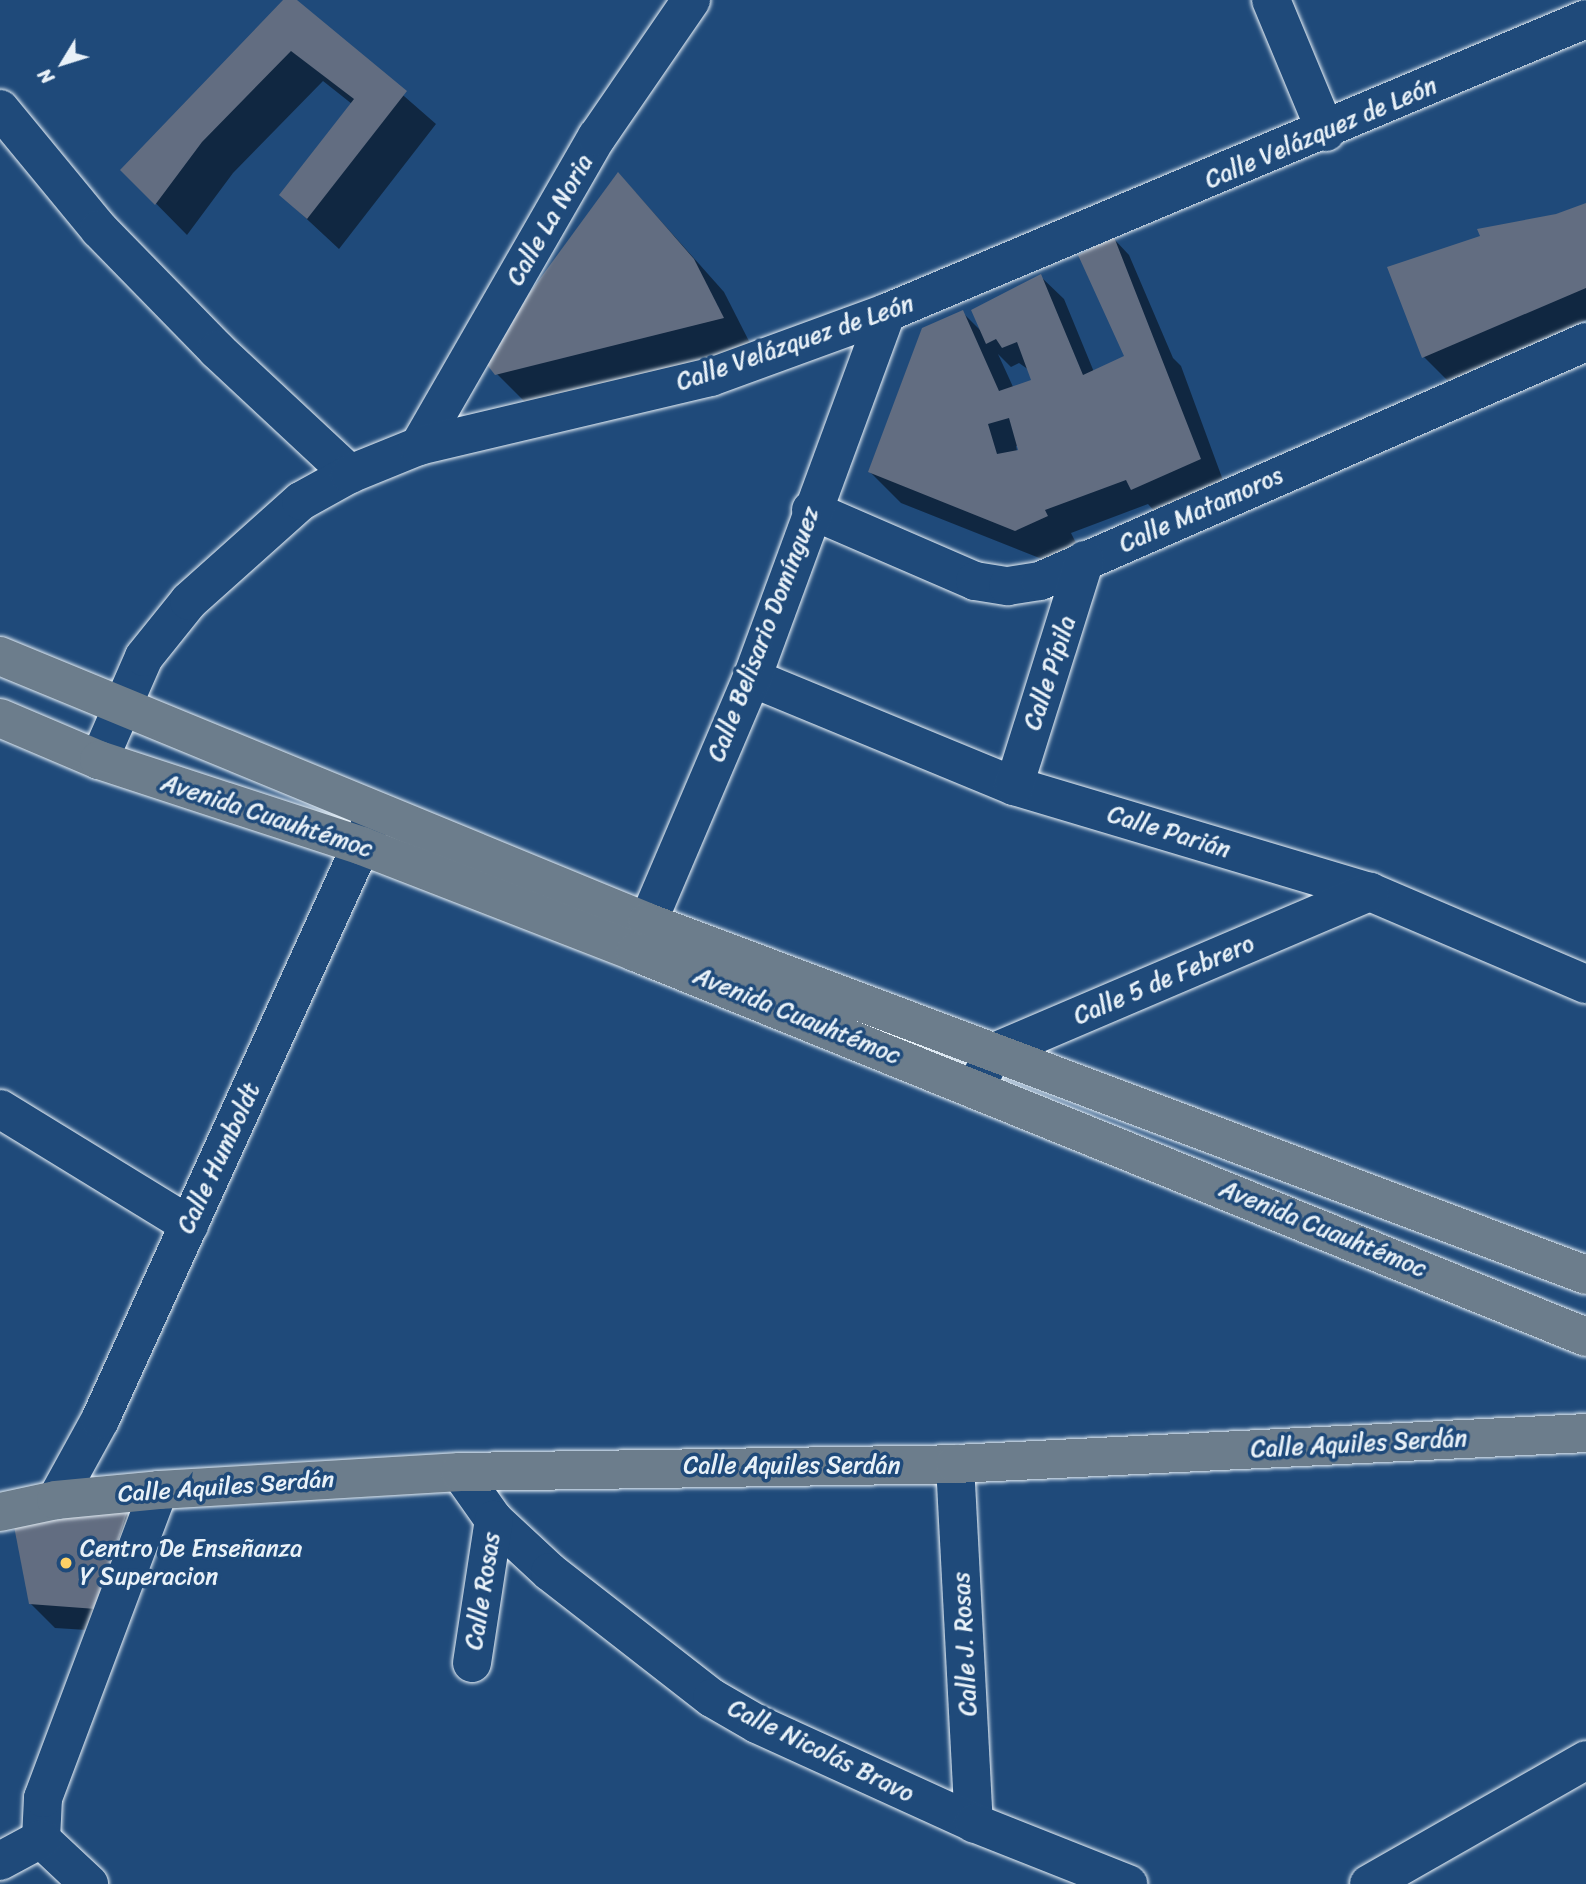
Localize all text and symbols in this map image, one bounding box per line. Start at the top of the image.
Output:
north arrow [28,28,98,98]
text: N [29,61,63,92]
street label: Calle Velázquez de León [1201,71,1441,195]
street label: Calle La Noria [501,150,599,290]
street label: Calle Velázquez de León [673,289,917,397]
street label: Calle Matamoros [1114,461,1288,559]
street label: Calle Belisario Domínguez [702,502,826,766]
street label: Calle Pípila [1018,612,1082,734]
street label: Avenida Cuauhtémoc [158,768,376,864]
street label: Calle Parián [1104,800,1234,864]
street label: Calle 5 de Febrero [1069,929,1259,1031]
street label: Avenida Cuauhtémoc [689,961,905,1071]
street label: Calle Humboldt [172,1078,266,1238]
street label: Avenida Cuauhtémoc [1215,1174,1431,1284]
street label: Calle Aquiles Serdán [1251,1424,1467,1464]
street label: Calle Aquiles Serdán [684,1452,900,1480]
street label: Calle Aquiles Serdán [117,1465,335,1509]
street label: Calle Rosas [459,1529,507,1653]
place label: Centro De Enseñanza Y Superacion [80,1535,303,1591]
marker: Centro De Enseñanza Y Superacion [58,1555,74,1571]
street label: Calle J. Rosas [947,1571,983,1717]
street label: Calle Nicolás Bravo [724,1694,918,1808]

